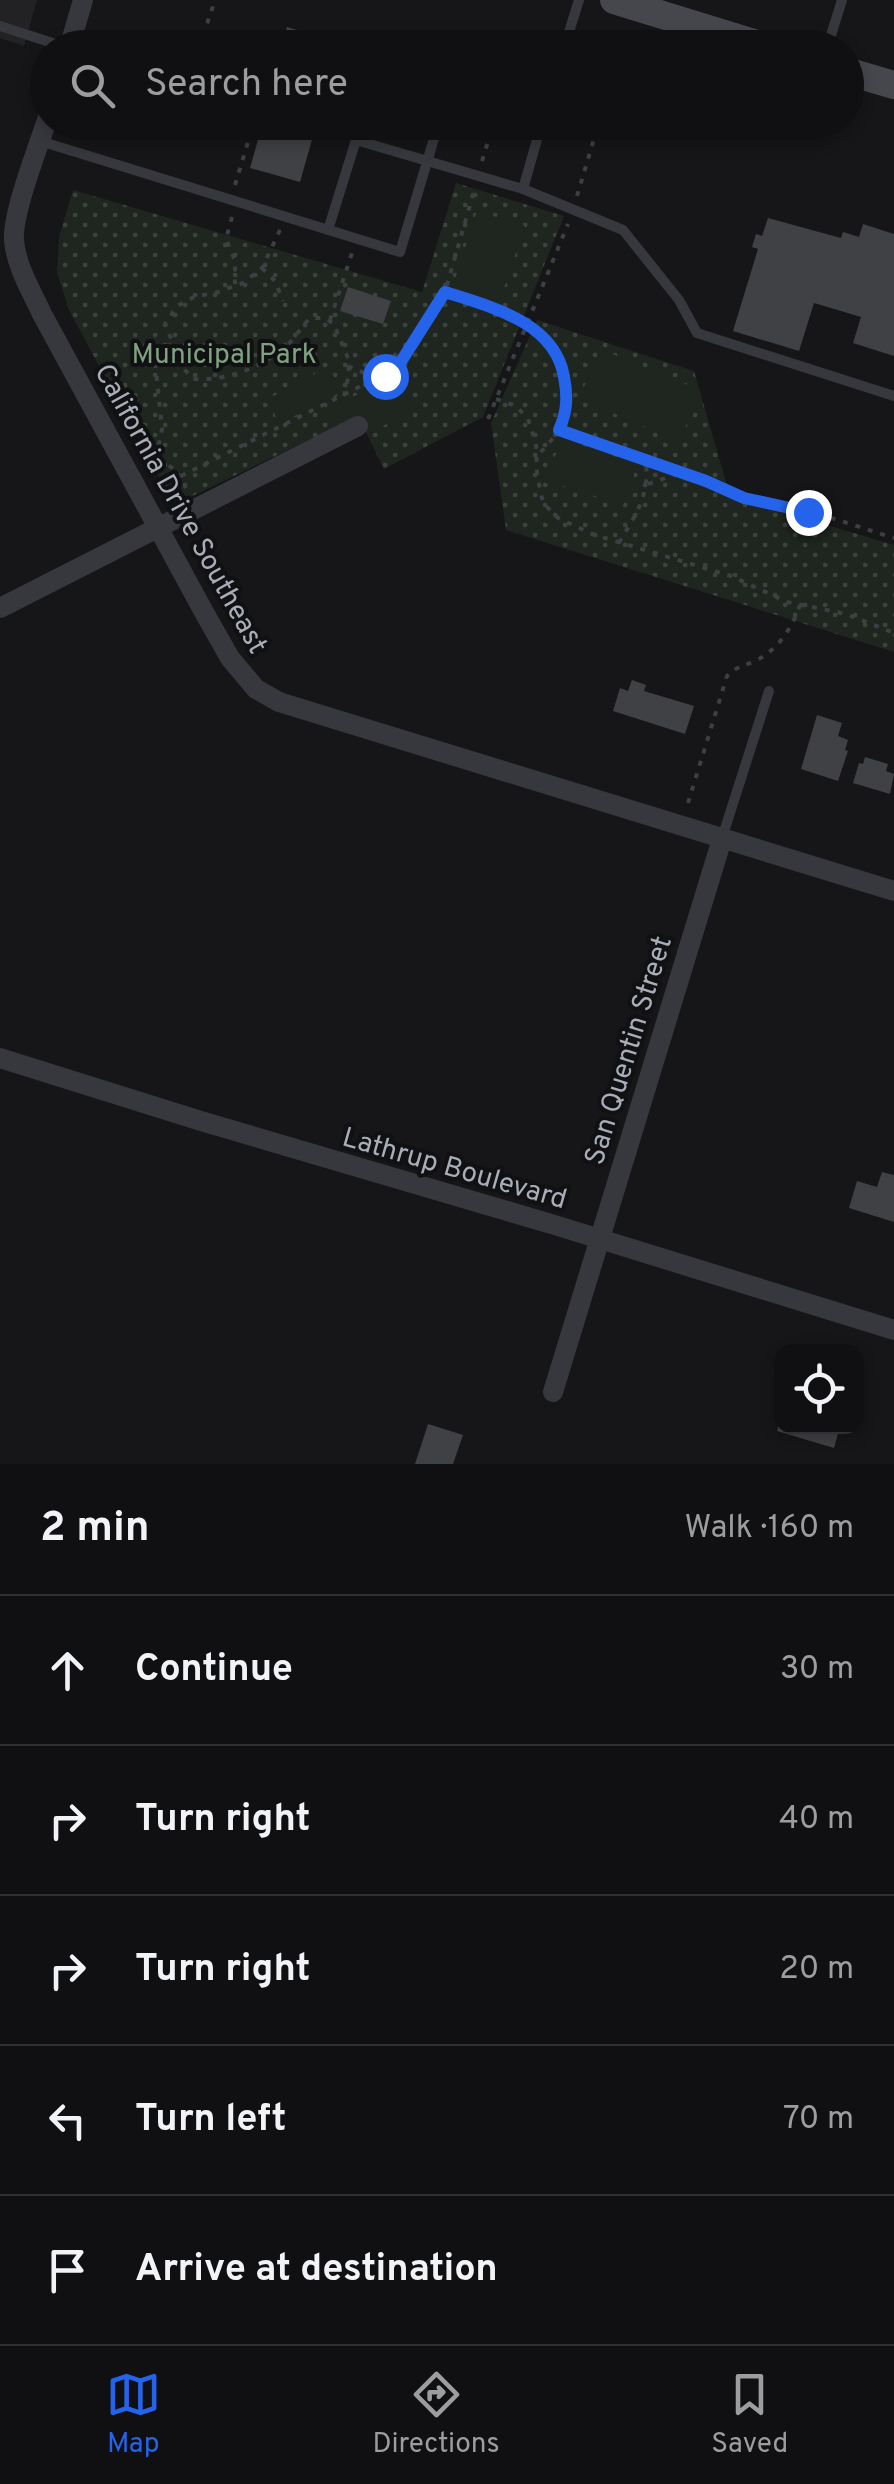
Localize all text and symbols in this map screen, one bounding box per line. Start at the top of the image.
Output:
search box [30,30,864,140]
icon: search [65,58,120,113]
text: Search here [145,61,348,110]
park label: Municipal Park [131,338,317,374]
route start [363,354,409,400]
street label: California Drive Southeast [85,358,274,661]
route end [786,490,832,536]
street label: San Quentin Street [578,932,682,1170]
street label: Lathrup Boulevard [338,1121,571,1219]
map controls [774,1344,864,1434]
button: locate [774,1344,864,1434]
text: 2 min [40,1503,150,1556]
text: Walk · 160 m [684,1509,854,1549]
icon: ahead [40,1643,95,1698]
text: Continue [135,1646,293,1695]
text: 30 m [780,1650,854,1690]
icon: right [40,1793,95,1848]
text: Turn right [135,1796,310,1845]
text: 40 m [779,1800,854,1840]
icon: right [40,1943,95,1998]
text: Turn right [135,1946,310,1995]
text: 20 m [779,1950,854,1990]
icon: left [40,2093,95,2148]
text: Turn left [135,2096,287,2145]
text: 70 m [783,2100,854,2140]
icon: arrive [40,2243,95,2298]
text: Arrive at destination [135,2246,498,2295]
tab: Map [106,2367,161,2463]
tab: Directions [372,2367,500,2463]
tab: Saved [711,2367,788,2463]

